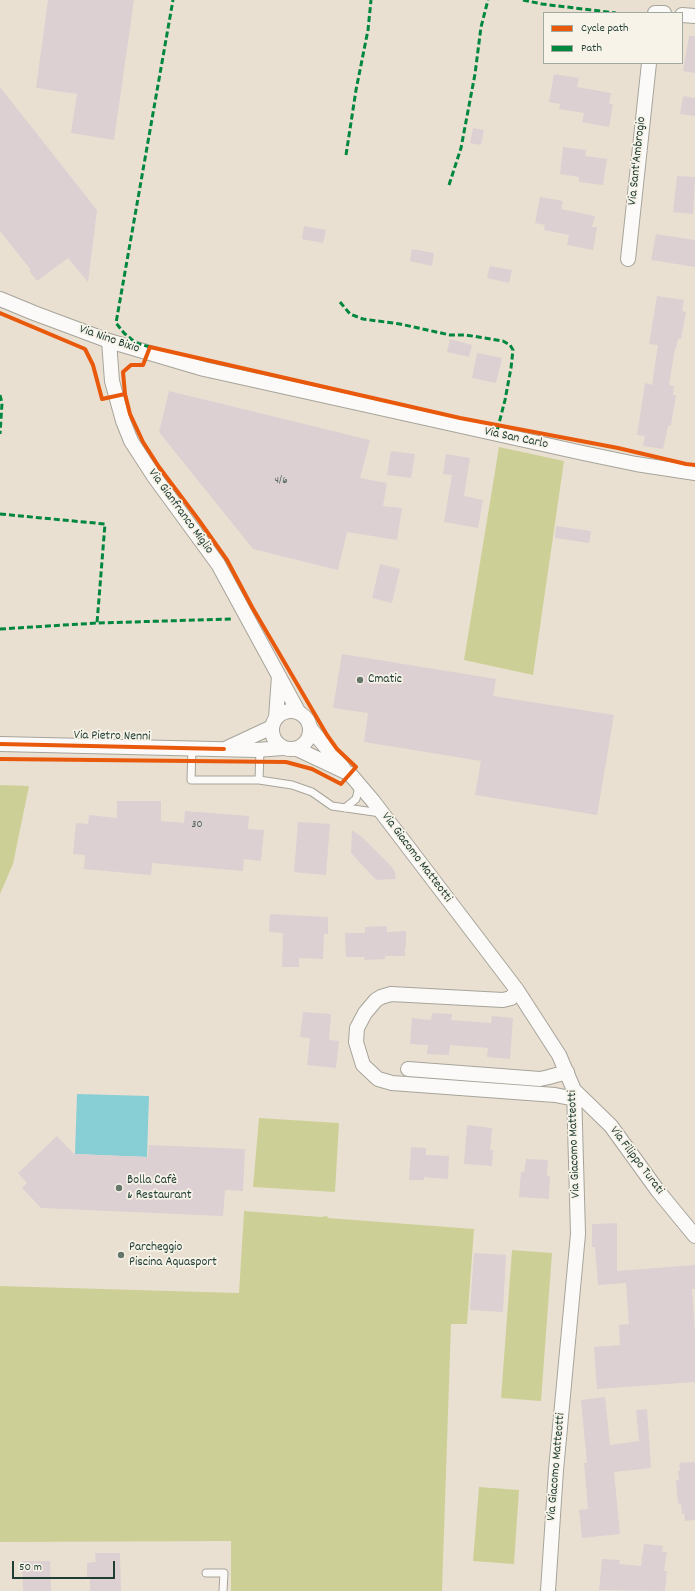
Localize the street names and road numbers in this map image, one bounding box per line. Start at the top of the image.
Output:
street label: Via Sant'Ambrogio [626,116,650,206]
street label: Via Nino Bixio [77,322,141,358]
street label: Via San Carlo [483,425,549,453]
street label: Via Gianfranco Miglio [144,466,216,558]
street label: Via Pietro Nenni [74,729,150,745]
street label: Via Giacomo Matteotti [377,810,455,906]
street label: Via Giacomo Matteotti [565,1090,585,1198]
street label: Via Filippo Turati [605,1124,667,1198]
street label: Via Giacomo Matteotti [545,1412,569,1522]

